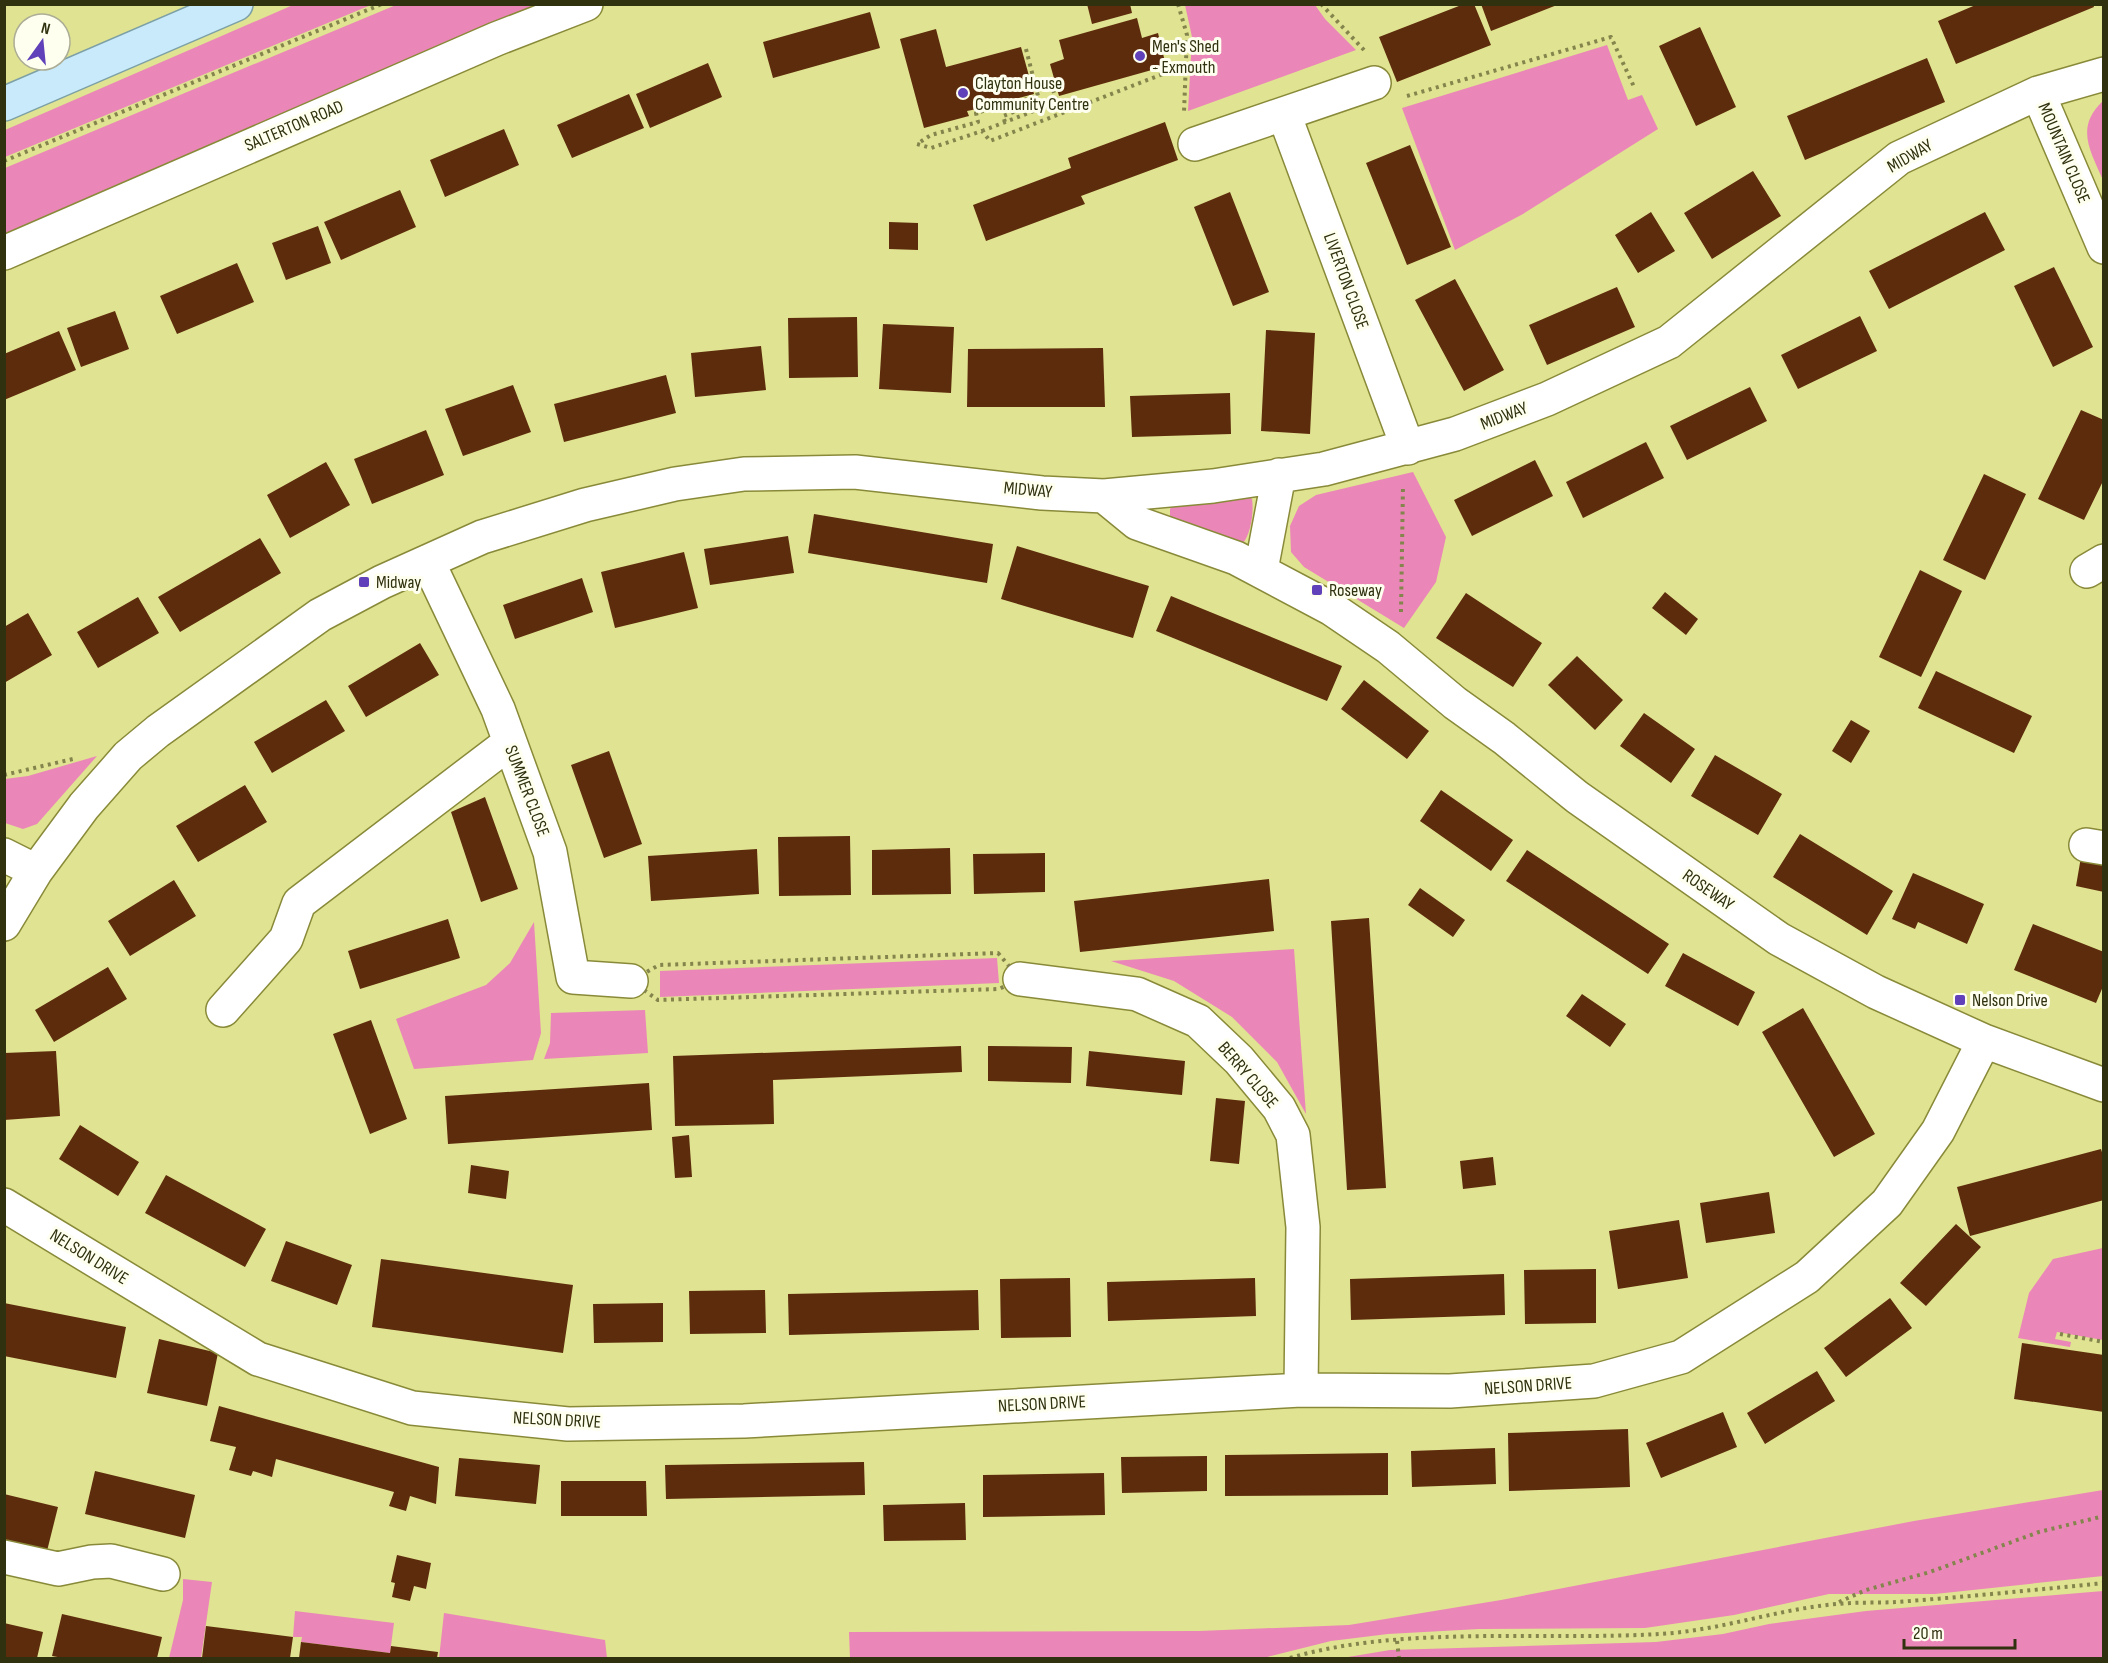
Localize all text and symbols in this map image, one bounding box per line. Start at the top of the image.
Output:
north arrow [12,12,72,72]
text: N [39,19,52,39]
place label: Men's Shed - Exmouth [1152,36,1219,78]
marker: Men's Shed - Exmouth [1133,49,1147,63]
place label: Clayton House Community Centre [975,73,1089,115]
marker: Clayton House Community Centre [956,86,970,100]
street label: SALTERTON ROAD [242,96,346,156]
street label: MOUNTAIN CLOSE [2034,100,2094,206]
street label: MIDWAY [1884,134,1937,177]
street label: LIVERTON CLOSE [1319,230,1373,332]
street label: MIDWAY [1477,397,1531,435]
street label: MIDWAY [1003,477,1054,503]
place label: Midway [376,572,421,593]
marker: Midway [357,575,371,589]
place label: Roseway [1329,580,1382,601]
marker: Roseway [1310,583,1324,597]
street label: SUMMER CLOSE [500,743,554,839]
street label: ROSEWAY [1678,865,1738,915]
place label: Nelson Drive [1972,990,2048,1011]
marker: Nelson Drive [1953,993,1967,1007]
street label: BERRY CLOSE [1213,1037,1283,1113]
street label: NELSON DRIVE [46,1225,132,1289]
street label: NELSON DRIVE [1483,1372,1573,1400]
street label: NELSON DRIVE [997,1391,1087,1417]
street label: NELSON DRIVE [512,1407,602,1433]
scale bar [1904,1612,2015,1650]
text: 20 m [1913,1623,1943,1644]

